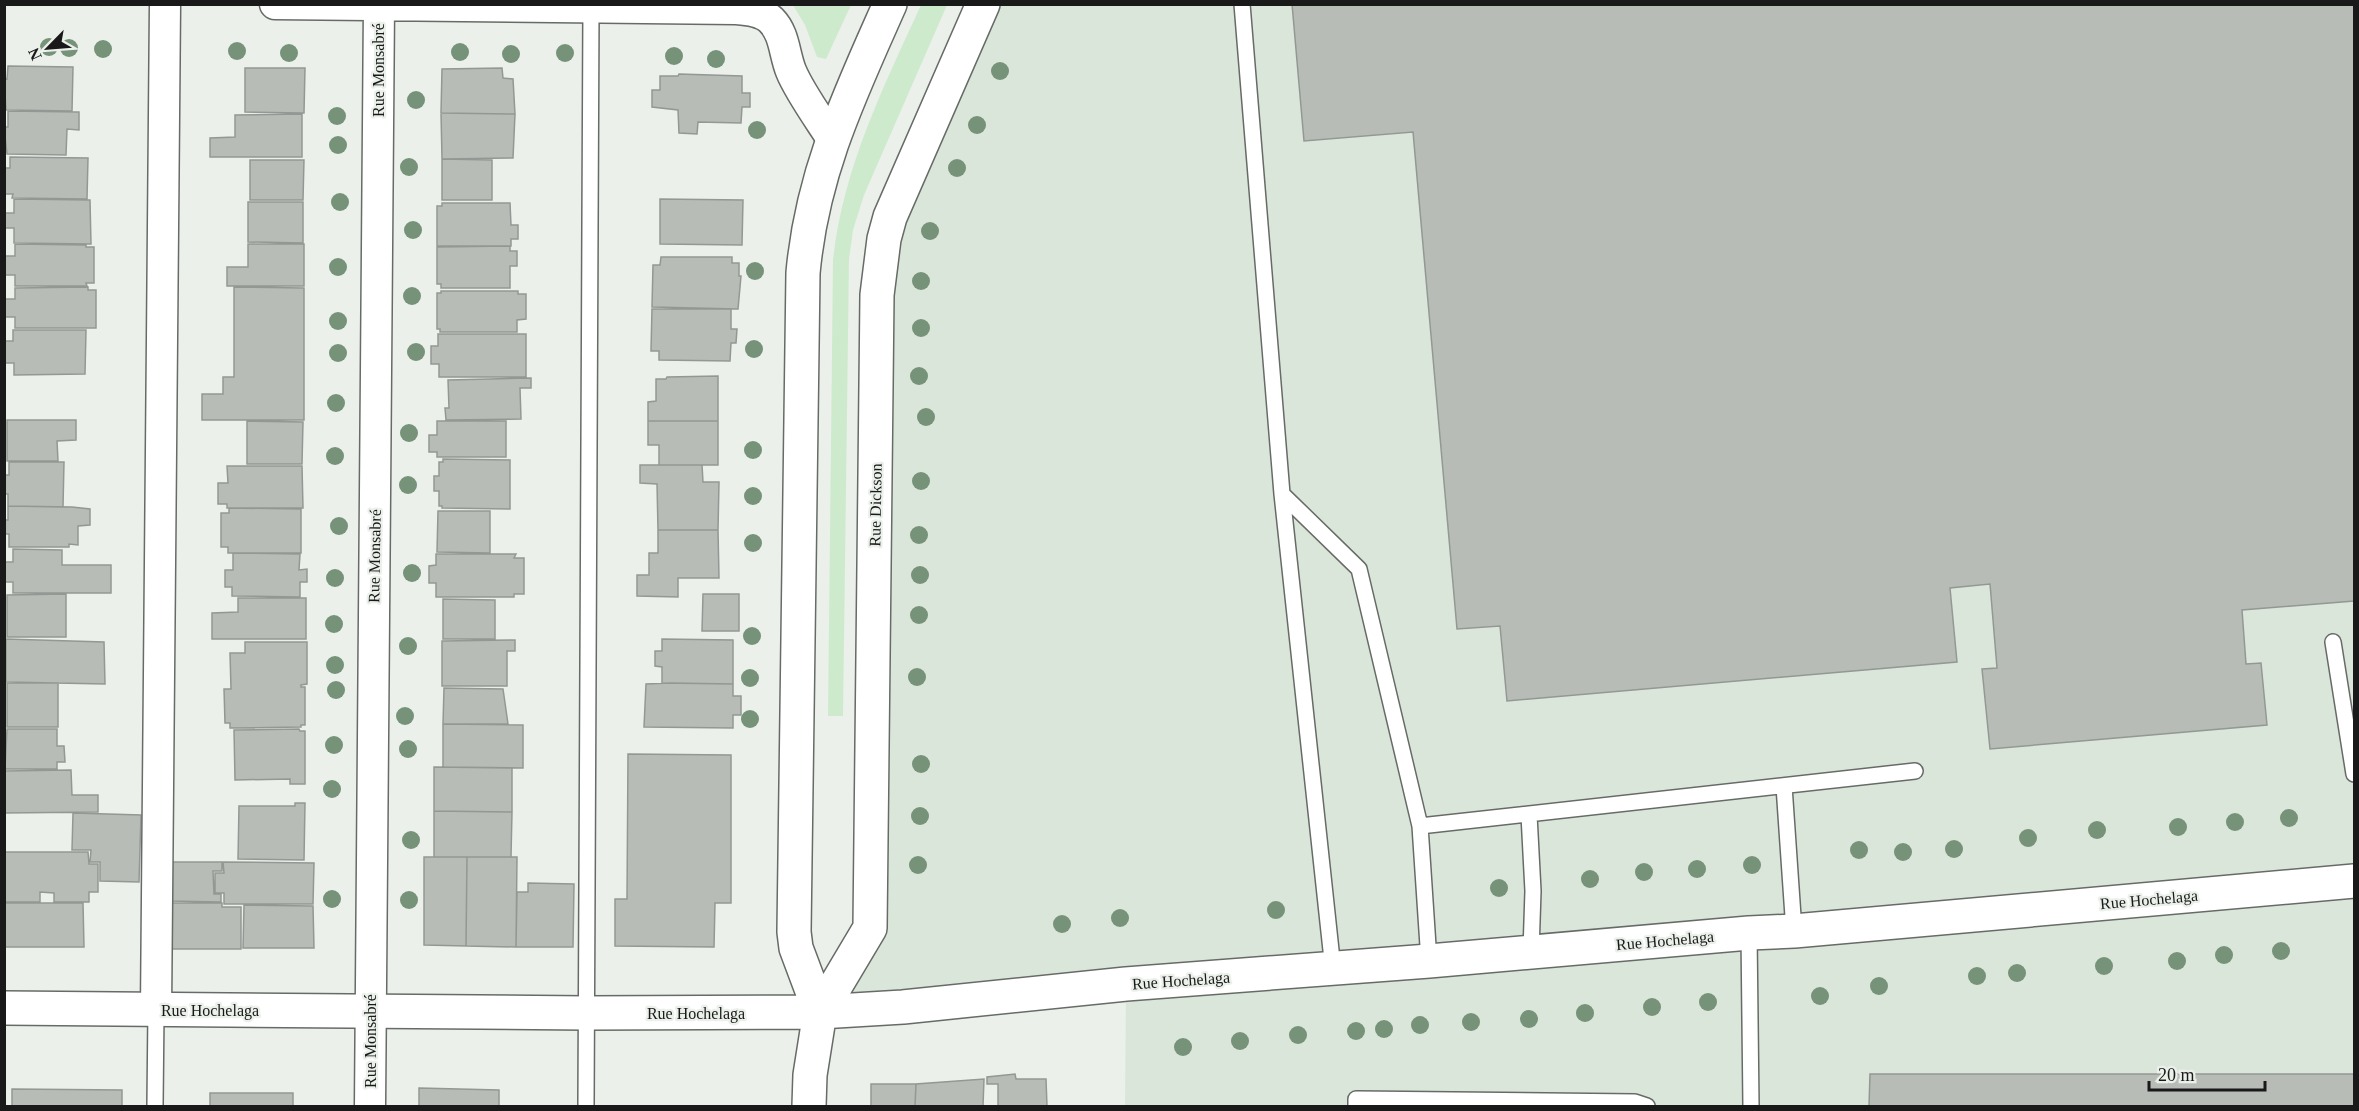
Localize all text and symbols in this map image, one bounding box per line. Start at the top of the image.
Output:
north arrow [18,18,78,78]
street label: Rue Monsabré [370,23,387,117]
text: N [25,45,45,63]
street label: Rue Dickson [866,463,885,547]
street label: Rue Monsabré [365,509,384,603]
street label: Rue Hochelaga [2099,887,2199,913]
street label: Rue Hochelaga [1615,928,1715,954]
street label: Rue Hochelaga [1131,969,1231,993]
street label: Rue Monsabré [362,994,379,1088]
street label: Rue Hochelaga [161,1002,259,1020]
street label: Rue Hochelaga [647,1005,745,1023]
scale bar [2149,1054,2264,1092]
text: 20 m [2158,1065,2195,1085]

